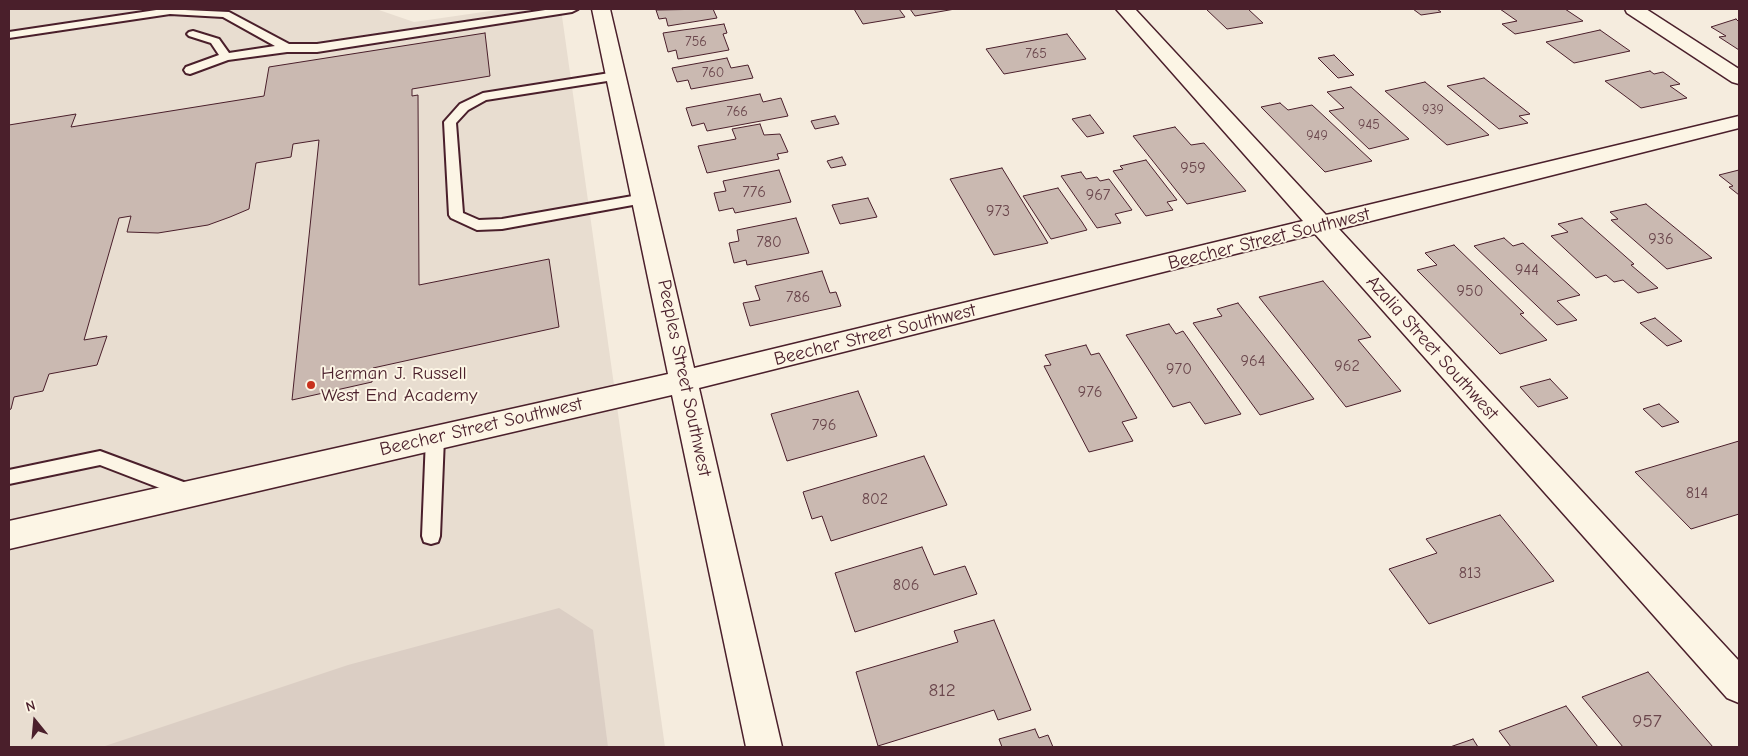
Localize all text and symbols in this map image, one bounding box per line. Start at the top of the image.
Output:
house number: 756 [685,34,707,50]
house number: 765 [1025,46,1047,62]
house number: 760 [702,65,724,81]
house number: 939 [1422,102,1444,118]
house number: 766 [726,104,748,120]
house number: 945 [1358,117,1380,133]
house number: 949 [1306,128,1328,144]
house number: 959 [1180,158,1206,178]
house number: 776 [742,182,766,202]
house number: 967 [1086,185,1110,205]
house number: 973 [986,201,1010,221]
street label: Beecher Street Southwest [1166,203,1372,275]
house number: 936 [1648,229,1674,249]
house number: 780 [756,232,782,252]
house number: 944 [1515,260,1539,280]
street label: Azalia Street Southwest [1361,271,1503,425]
street label: Peeples Street Southwest [652,278,716,478]
house number: 950 [1457,281,1483,301]
house number: 786 [786,287,810,307]
street label: Beecher Street Southwest [772,299,978,371]
house number: 964 [1241,351,1265,371]
house number: 962 [1334,356,1360,376]
house number: 970 [1166,359,1192,379]
place label: Herman J. Russell West End Academy [321,363,478,407]
marker: Herman J. Russell West End Academy [305,379,317,391]
house number: 976 [1078,382,1102,402]
street label: Beecher Street Southwest [377,393,585,461]
house number: 796 [812,415,836,435]
house number: 814 [1686,483,1708,503]
house number: 802 [862,489,888,509]
house number: 813 [1459,563,1481,583]
house number: 806 [893,575,919,595]
house number: 812 [928,680,956,702]
north arrow [10,696,60,746]
text: N [24,697,37,716]
house number: 957 [1632,711,1662,733]

